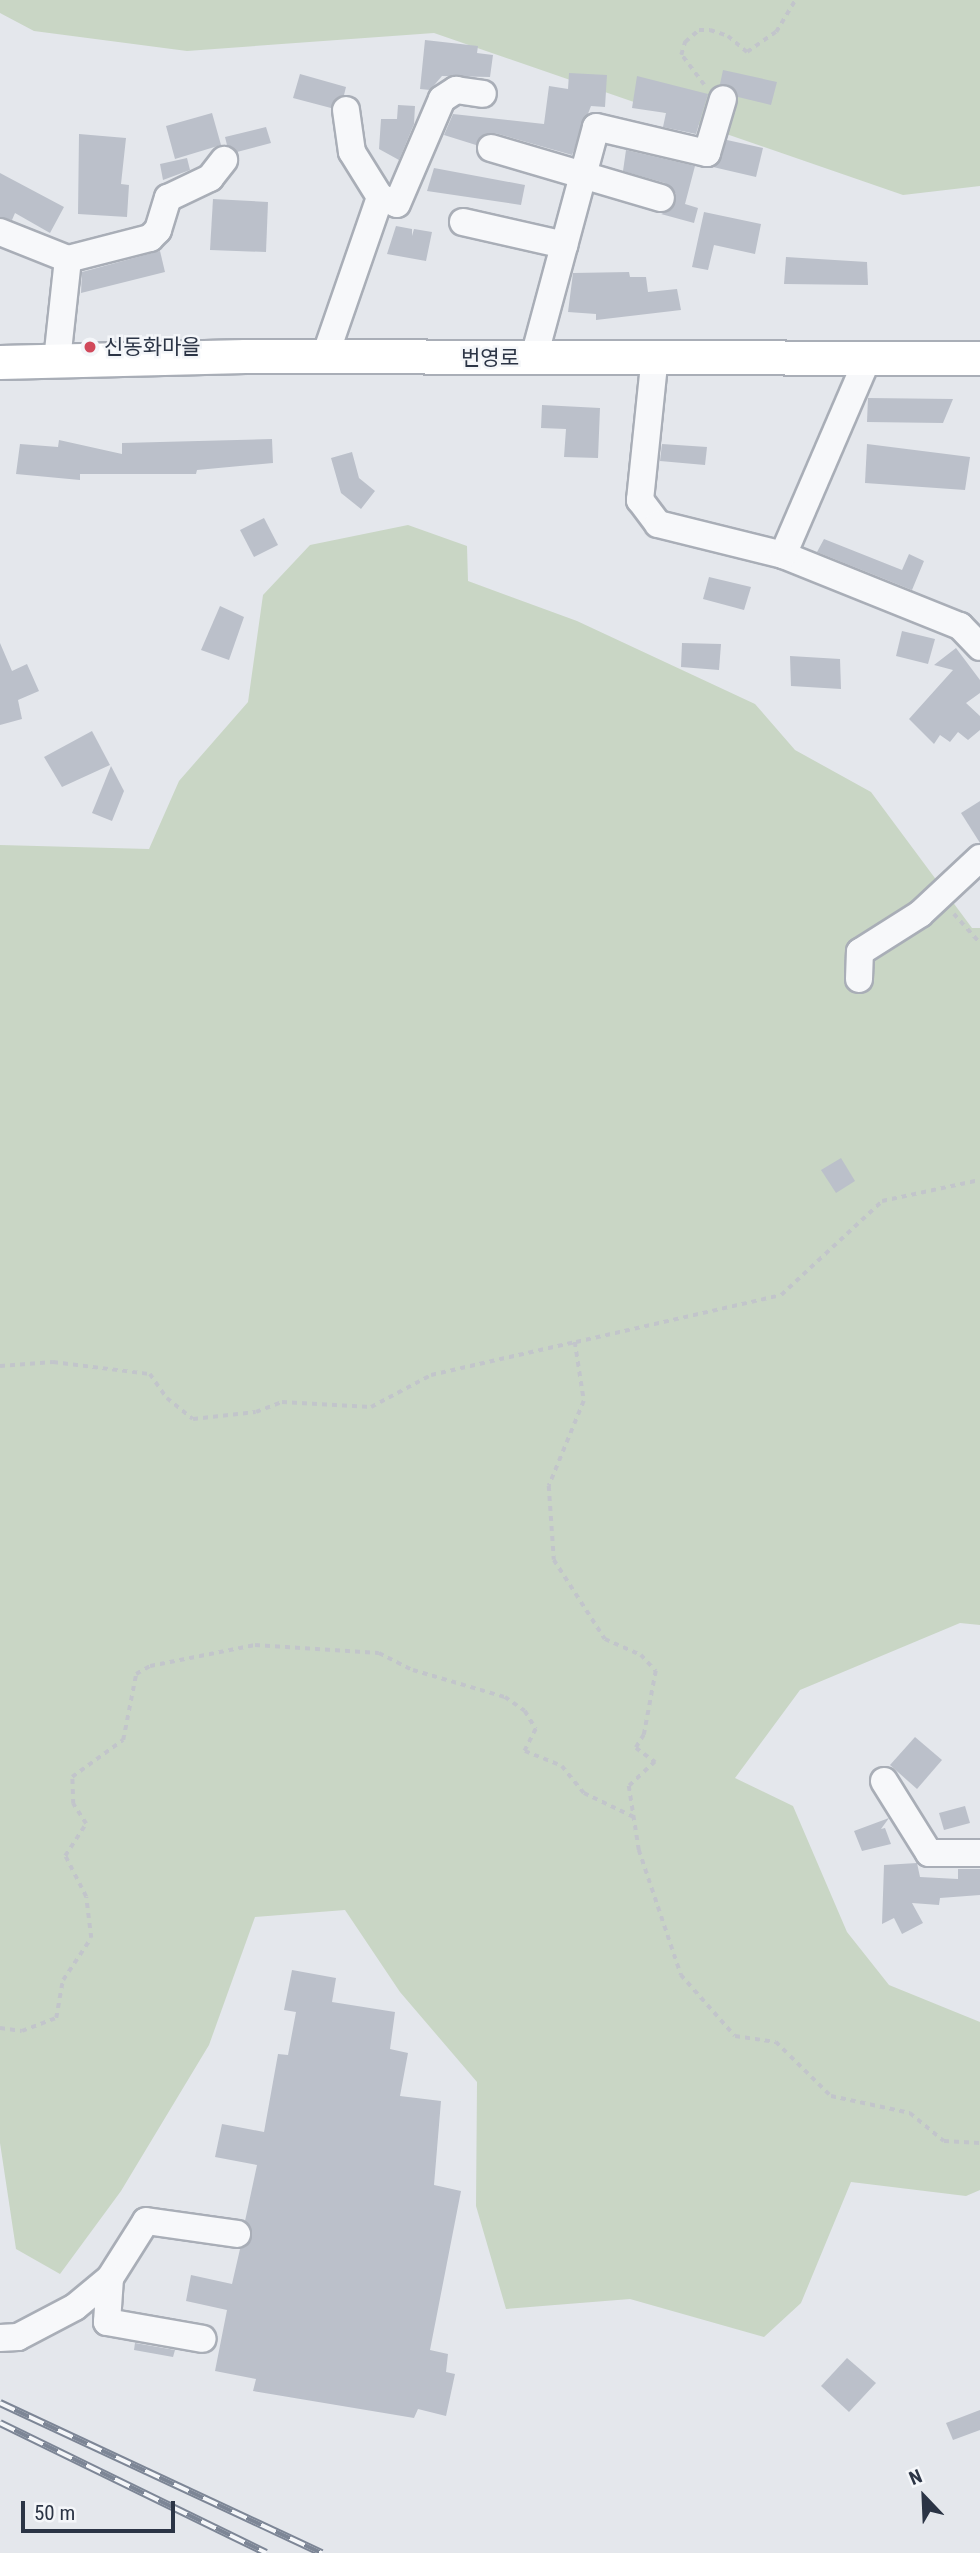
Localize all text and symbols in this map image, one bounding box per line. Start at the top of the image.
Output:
place label: 신동화마을 [104,334,201,360]
marker: 신동화마을 [82,339,98,355]
street label: 번영로 [461,345,519,371]
north arrow [889,2462,959,2532]
text: N [906,2464,925,2490]
scale bar [24,2486,178,2530]
text: 50 m [34,2501,75,2525]

